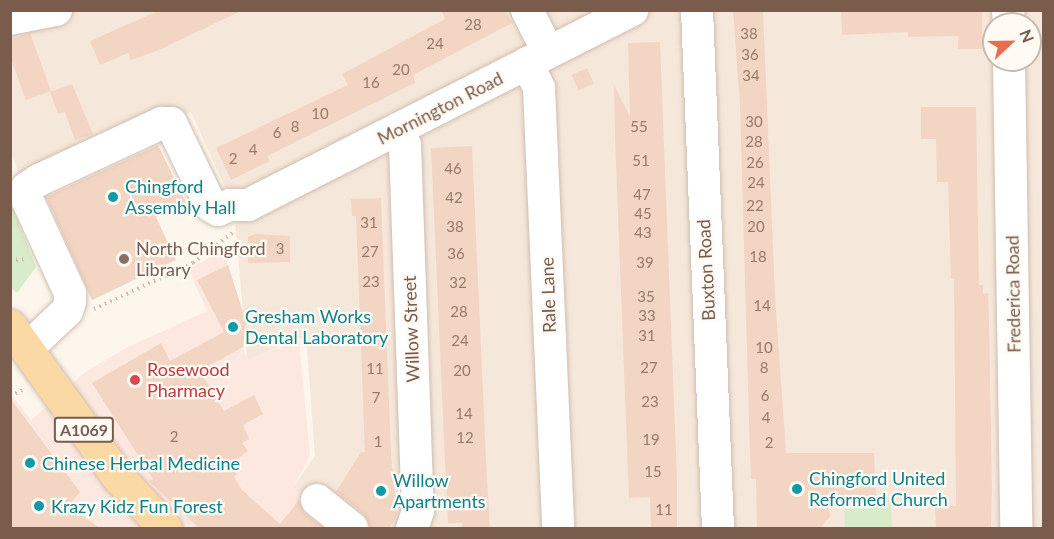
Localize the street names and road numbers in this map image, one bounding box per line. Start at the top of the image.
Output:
street label: Mornington Road [374,67,506,149]
street label: Buxton Road [693,219,719,321]
street label: Frederica Road [1001,235,1025,353]
street label: Rale Lane [536,257,560,333]
street label: Willow Street [398,275,424,383]
road number: A1069 [52,417,116,443]

